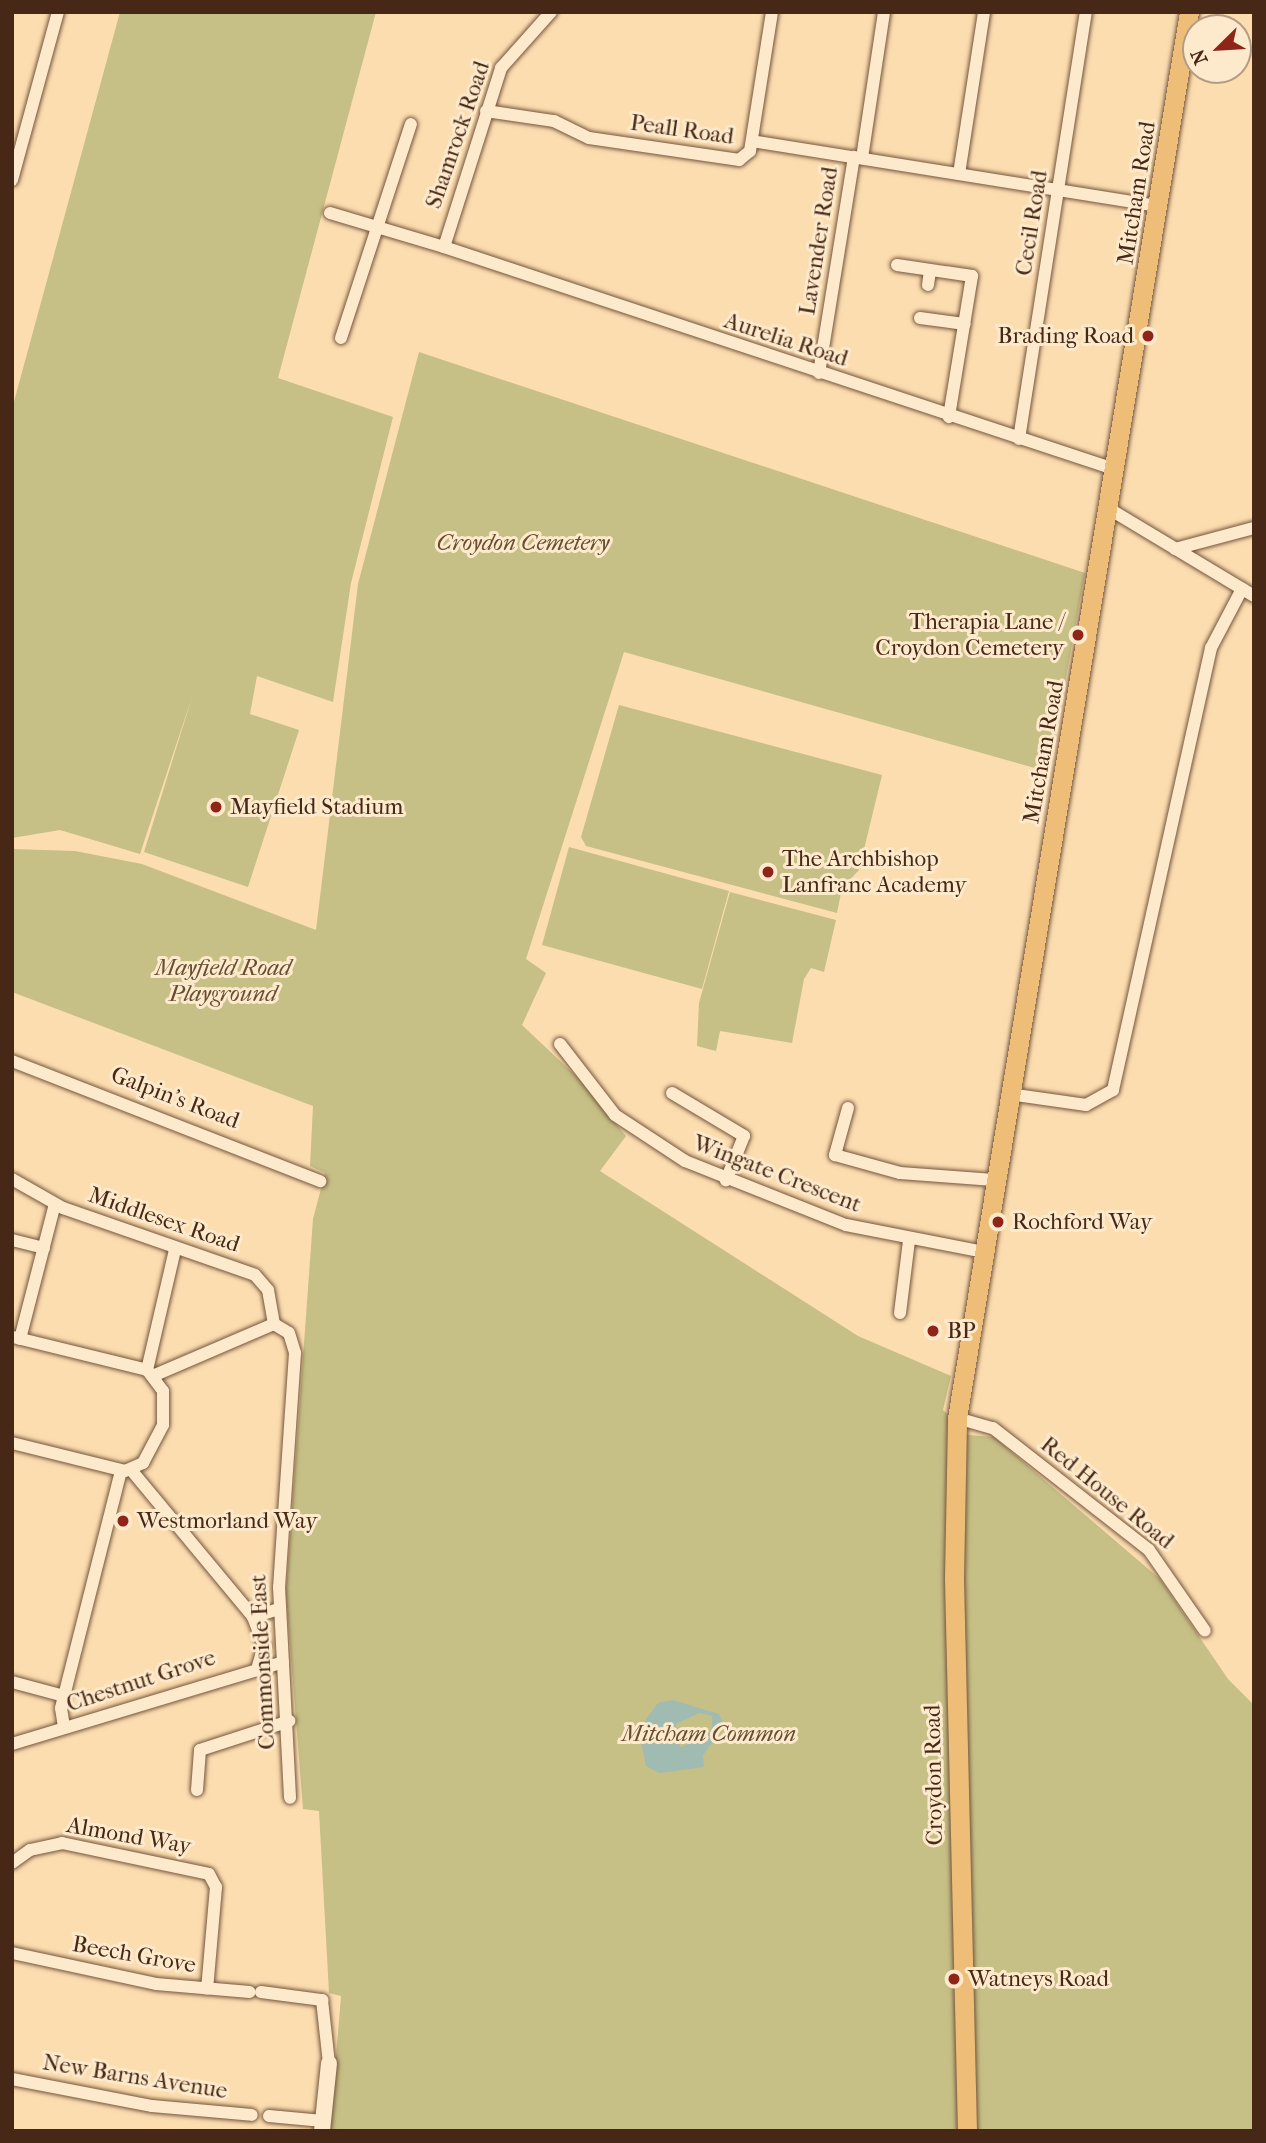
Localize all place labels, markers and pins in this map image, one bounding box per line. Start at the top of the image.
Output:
place label: Brading Road [998,322,1134,350]
marker: Brading Road [1140,328,1156,344]
place label: Therapia Lane / Croydon Cemetery [875,608,1064,662]
marker: Therapia Lane / Croydon Cemetery [1070,627,1086,643]
place label: Mayfield Stadium [230,793,403,821]
marker: Mayfield Stadium [208,799,224,815]
place label: The Archbishop Lanfranc Academy [782,845,967,899]
marker: The Archbishop Lanfranc Academy [760,864,776,880]
place label: Rochford Way [1012,1208,1152,1236]
marker: Rochford Way [990,1214,1006,1230]
place label: BP [947,1317,976,1345]
marker: BP [925,1323,941,1339]
place label: Westmorland Way [137,1507,318,1535]
marker: Westmorland Way [115,1513,131,1529]
place label: Watneys Road [968,1965,1109,1993]
marker: Watneys Road [946,1971,962,1987]

